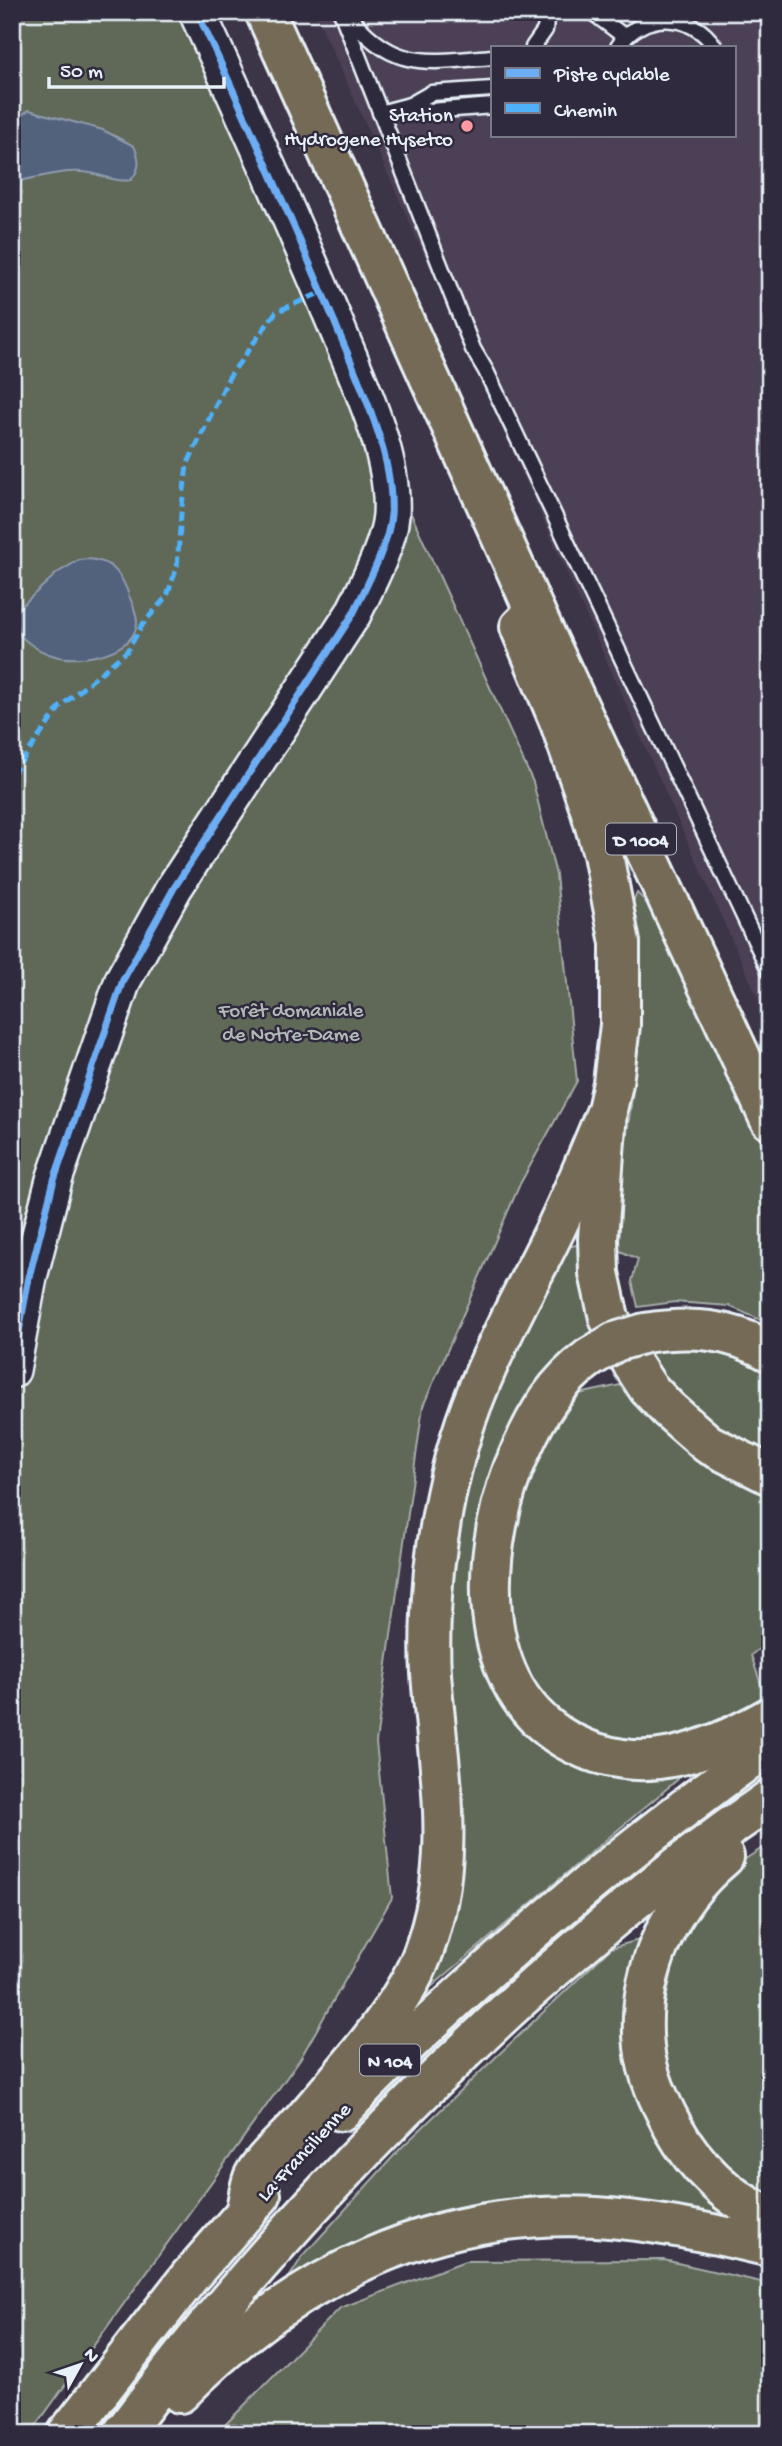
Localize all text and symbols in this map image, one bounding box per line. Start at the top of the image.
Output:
scale bar [49,46,224,90]
legend [491,46,736,136]
text: 50 m [60,61,103,86]
text: Piste cyclable [553,64,671,89]
text: Chemin [554,100,617,125]
place label: Station Hydrogene Hysetco [284,105,453,154]
marker: Station Hydrogene Hysetco [459,118,475,134]
road number: D 1004 [606,824,676,854]
park label: Forêt domaniale de Notre-Dame [218,1000,365,1049]
road number: N 104 [360,2044,420,2076]
street label: La Francilienne [253,2098,359,2208]
north arrow [46,2330,116,2400]
text: N [78,2344,103,2368]

